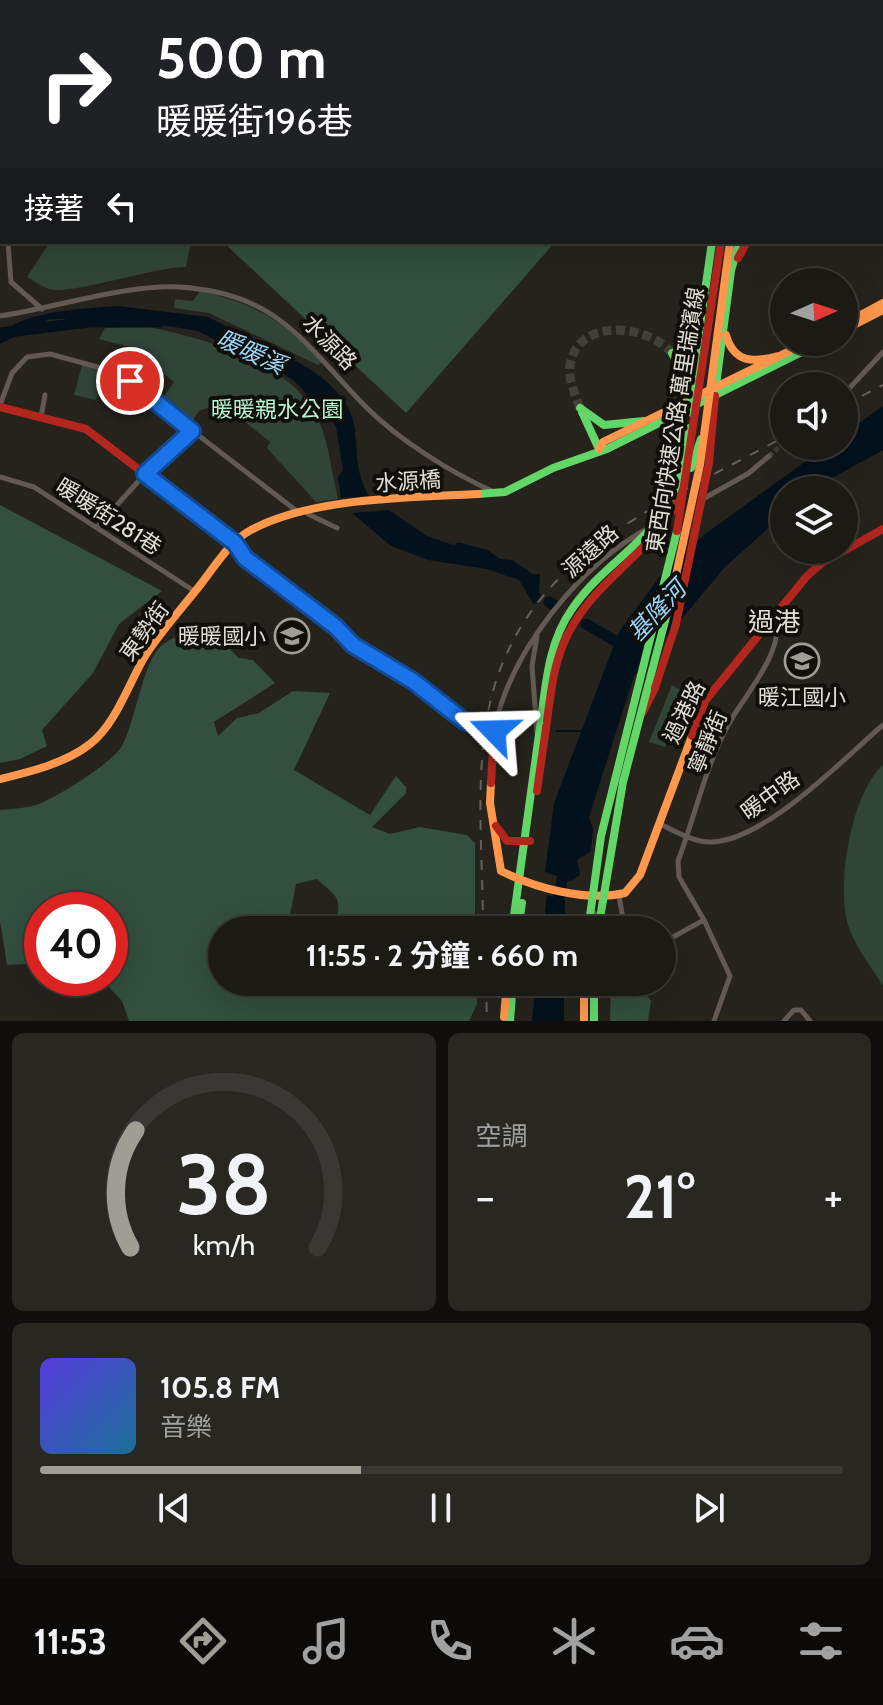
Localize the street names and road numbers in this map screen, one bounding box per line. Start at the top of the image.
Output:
street label: 東西向快速公路 萬里瑞濱線 [641,285,710,555]
street label: 水源路 [297,309,362,375]
street label: 水源橋 [374,466,442,497]
street label: 暖暖街281巷 [51,472,166,560]
street label: 源遠路 [557,519,624,583]
street label: 東勢街 [114,597,175,666]
street label: 過港路 [658,677,711,748]
street label: 寧靜街 [682,707,733,778]
street label: 暖中路 [736,765,805,826]

